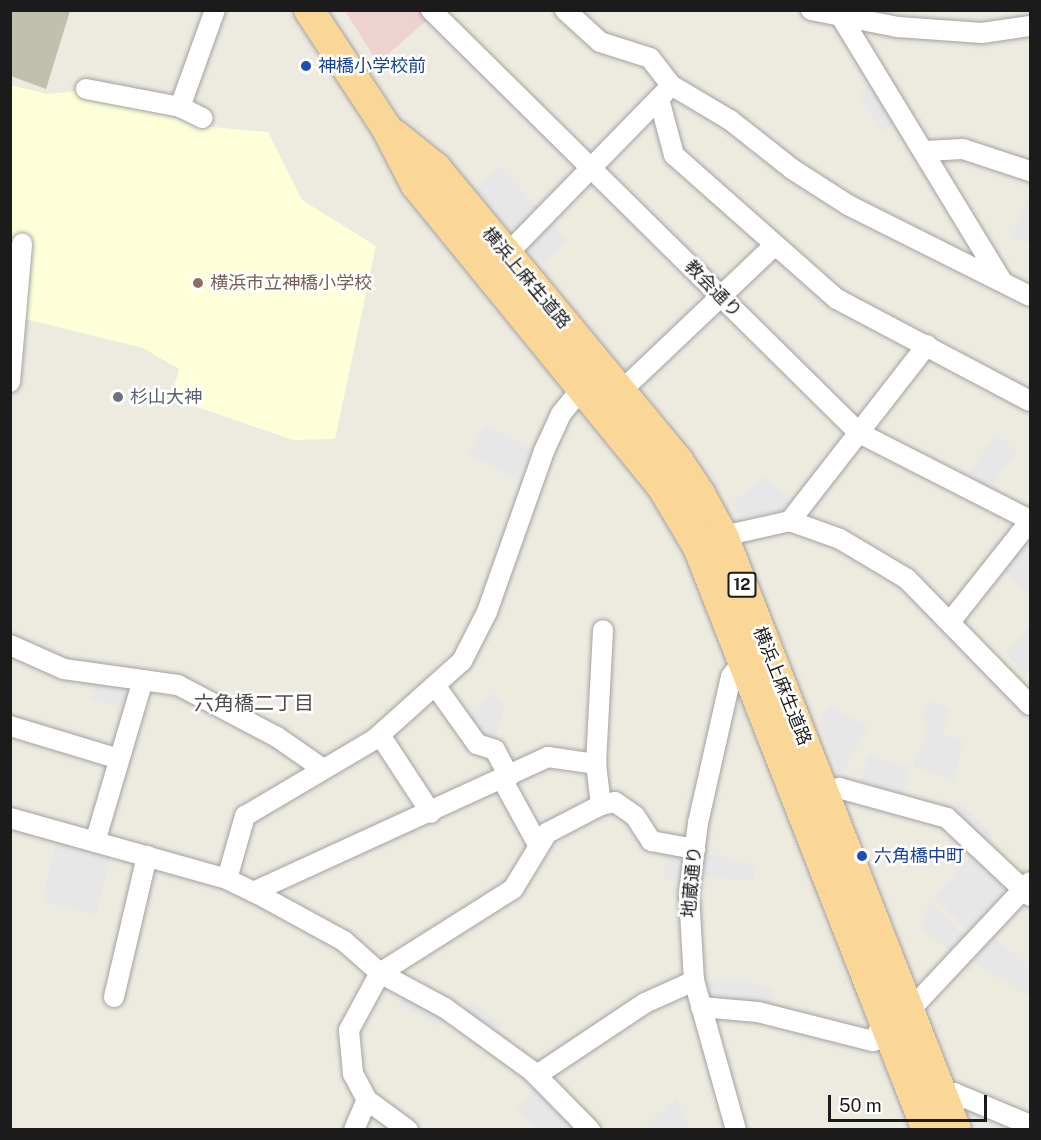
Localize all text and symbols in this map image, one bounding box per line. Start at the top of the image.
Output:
place label: 神橋小学校前 [318,55,426,77]
marker: 神橋小学校前 [299,59,313,73]
street label: 横浜上麻生道路 [477,223,575,333]
street label: 教会通り [680,256,746,322]
place label: 横浜市立神橋小学校 [210,272,372,294]
marker: 横浜市立神橋小学校 [191,276,205,290]
place label: 杉山大神 [130,386,202,408]
marker: 杉山大神 [111,390,125,404]
road number: 12 [727,572,757,598]
street label: 横浜上麻生道路 [748,624,816,748]
district label: 六角橋二丁目 [194,691,314,715]
street label: 地蔵通り [678,845,706,919]
place label: 六角橋中町 [874,845,964,867]
marker: 六角橋中町 [855,849,869,863]
scale bar [831,1083,990,1121]
text: 50 m [839,1095,882,1116]

